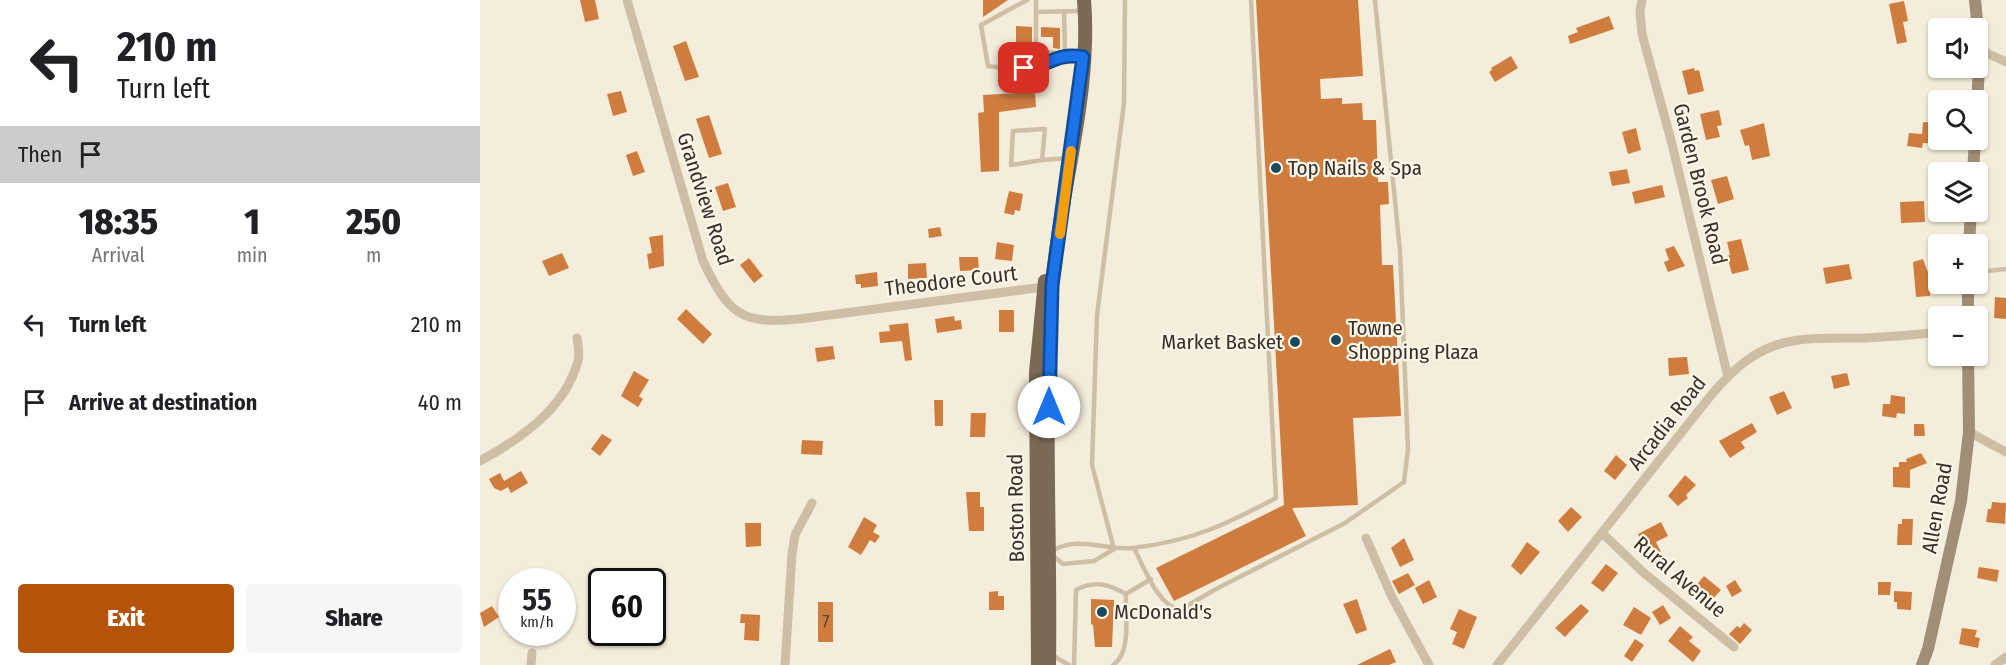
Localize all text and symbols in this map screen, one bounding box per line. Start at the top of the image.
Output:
map controls [1928,18,1988,366]
button: sound [1928,18,1988,78]
text: 210 m [117,22,217,72]
icon: left [18,24,96,102]
pin [998,42,1049,93]
icon: arrive [1007,51,1040,84]
text: Turn left [117,73,210,105]
button: search [1928,90,1988,150]
street label: Garden Brook Road [1667,101,1733,267]
street label: Grandview Road [671,129,739,269]
icon: arrive [74,138,107,171]
text: Then [18,141,62,168]
place label: Top Nails & Spa [1288,155,1422,181]
marker: Top Nails & Spa [1269,161,1283,175]
button: layers [1928,162,1988,222]
text: 18:35 [79,200,158,244]
text: 1 [244,200,260,244]
text: 250 [346,200,401,244]
button: + [1928,234,1988,294]
text: Arrival [92,243,145,267]
text: min [237,243,268,267]
text: m [366,243,381,267]
street label: Theodore Court [883,260,1019,302]
button: − [1928,306,1988,366]
icon: left [18,308,51,341]
text: Turn left [69,311,147,338]
text: 210 m [411,311,462,338]
place label: Towne Shopping Plaza [1348,315,1479,365]
place label: Market Basket [1161,329,1283,355]
marker: Towne Shopping Plaza [1329,333,1343,347]
marker: Market Basket [1288,335,1302,349]
street label: Arcadia Road [1622,371,1712,475]
position arrow [1017,375,1081,439]
icon: arrive [18,386,51,419]
text: Arrive at destination [69,389,257,416]
text: 40 m [418,389,462,416]
street label: Boston Road [1002,453,1030,563]
street label: Allen Road [1916,460,1958,556]
street label: Rural Avenue [1628,531,1732,623]
speed limit sign: 60 [588,568,666,646]
text: 55 [522,582,552,618]
button: Exit [18,584,234,653]
button: Share [246,584,462,653]
place label: McDonald's [1114,599,1212,625]
marker: McDonald's [1095,605,1109,619]
house number: 7 [822,611,830,633]
text: km/h [520,613,554,631]

